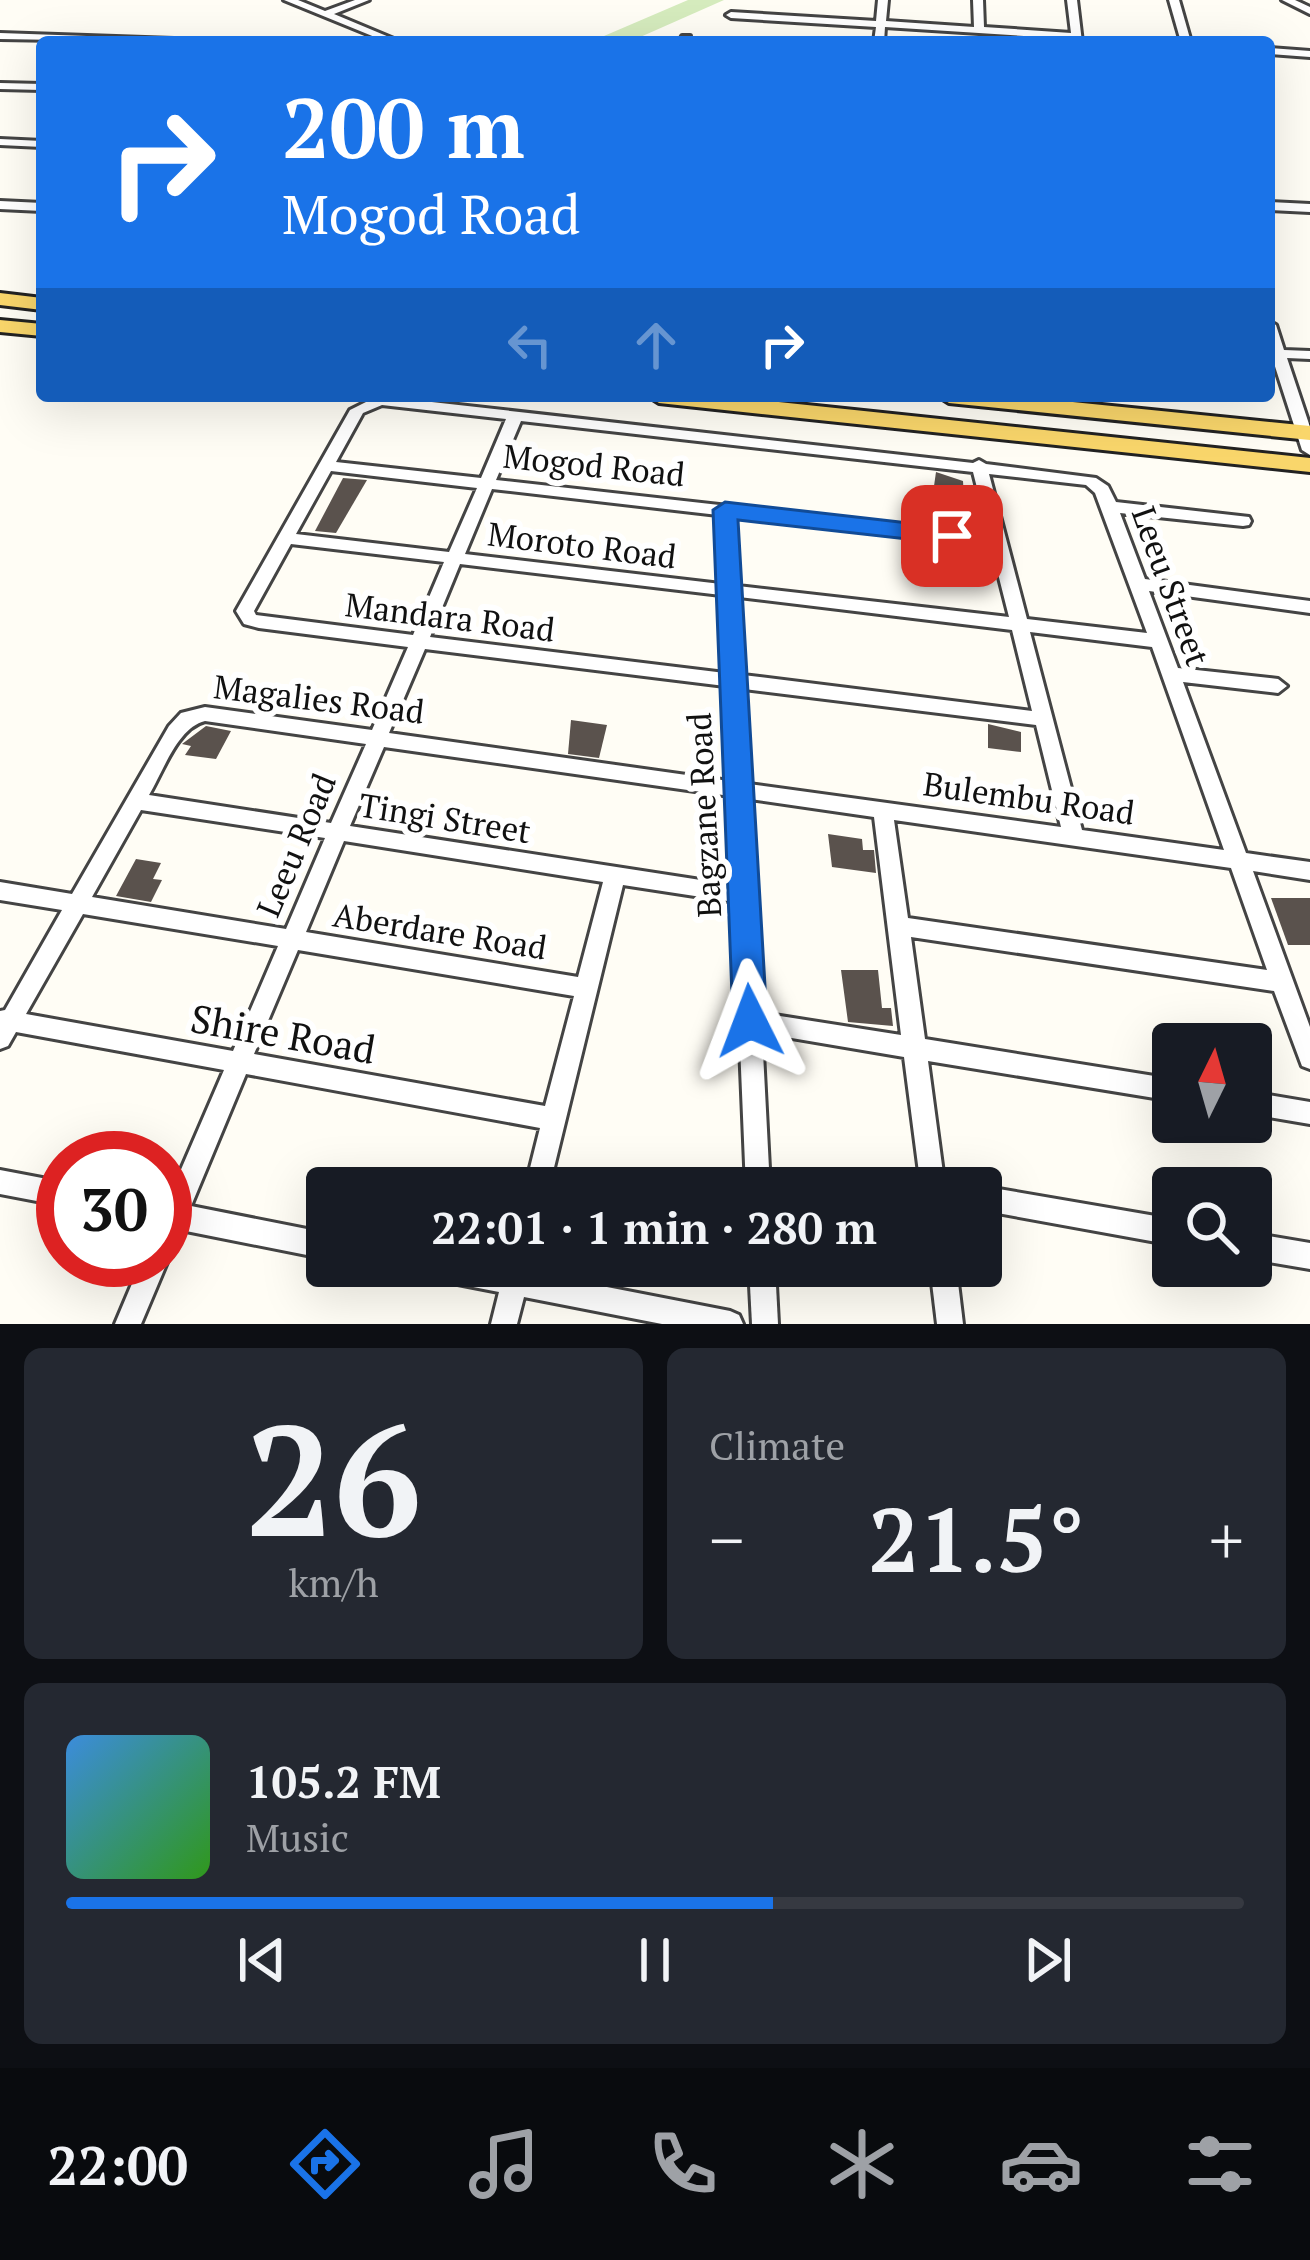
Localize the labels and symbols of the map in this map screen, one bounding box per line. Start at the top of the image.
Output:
street label: Mogod Road [501,434,687,495]
pin [901,485,1003,587]
street label: Leeu Street [1123,500,1220,671]
street label: Moroto Road [485,512,679,577]
street label: Mandara Road [343,582,557,651]
street label: Magalies Road [211,664,427,733]
street label: Bagzane Road [677,712,730,918]
street label: Bulembu Road [921,761,1137,834]
street label: Leeu Road [246,766,345,923]
street label: Tingi Street [356,783,534,852]
street label: Aberdare Road [330,892,550,969]
position arrow [687,958,813,1084]
street label: Shire Road [187,991,380,1075]
north arrow [1152,1023,1272,1143]
speed limit sign: 30 [36,1131,192,1287]

